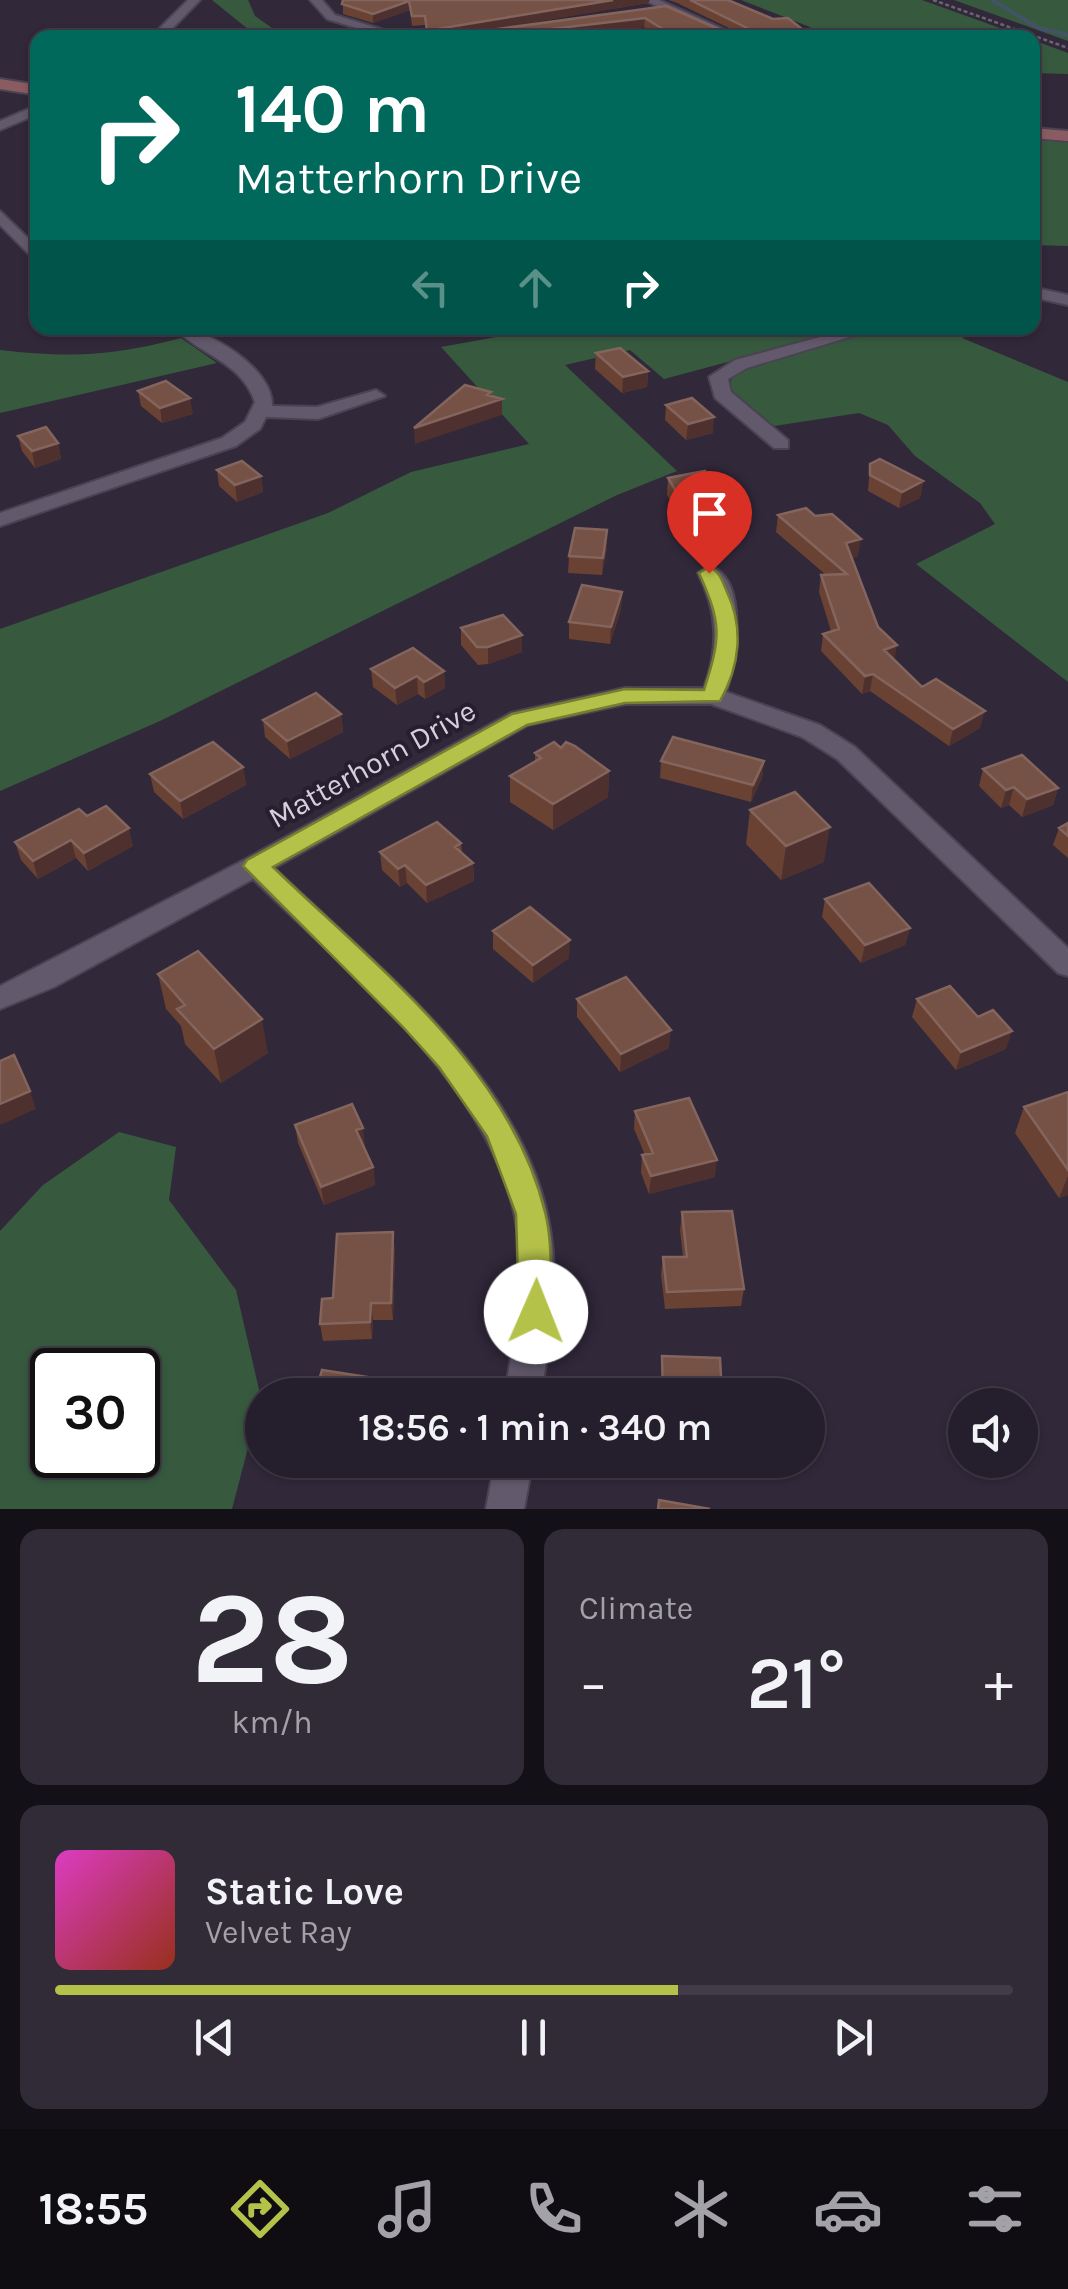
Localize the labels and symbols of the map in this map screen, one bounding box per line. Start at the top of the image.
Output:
pin [667,471,752,574]
street label: Matterhorn Drive [262,692,482,836]
position arrow [484,1260,588,1364]
speed limit sign: 30 [30,1348,160,1478]

